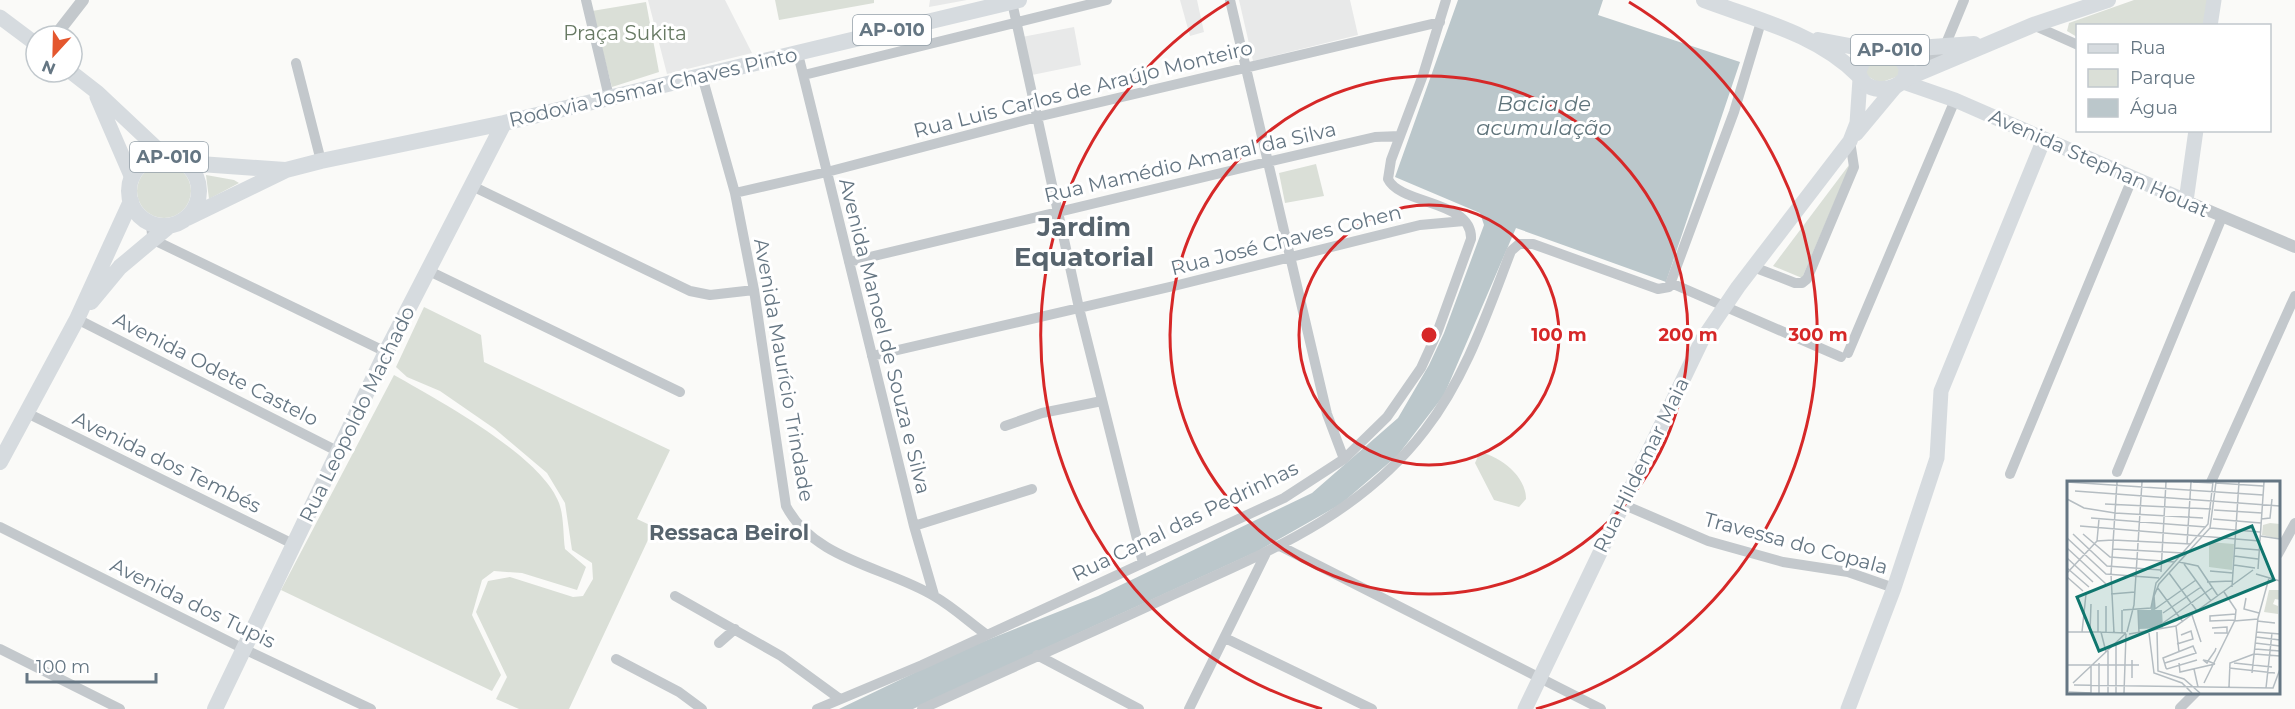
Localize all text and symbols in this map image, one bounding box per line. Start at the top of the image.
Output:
road number: AP-010 [853,15,931,45]
park label: Praça Sukita [563,21,687,45]
north arrow [24,24,84,84]
legend [2076,24,2271,132]
street label: Rua Luis Carlos de Araújo Monteiro [911,35,1255,143]
road number: AP-010 [1851,35,1929,65]
text: Rua [2130,37,2166,59]
street label: Rodovia Josmar Chaves Pinto [507,42,799,132]
text: N [39,56,58,79]
text: Parque [2130,67,2196,89]
water label: Bacia de acumulação [1476,91,1612,140]
text: Água [2130,97,2178,119]
street label: Avenida Stephan Houat [1985,104,2213,222]
street label: Rua Mamédio Amaral da Silva [1042,117,1338,207]
road number: AP-010 [130,142,208,172]
street label: Avenida Manoel de Souza e Silva [834,176,936,496]
street label: Rua José Chaves Cohen [1168,200,1404,280]
district label: Jardim Equatorial [1014,211,1154,273]
street label: Avenida Maurício Trindade [749,237,819,503]
street label: Rua Leopoldo Machado [294,302,420,526]
street label: Avenida Odete Castelo [110,307,322,431]
text: 100 m [1531,324,1587,346]
text: 200 m [1658,324,1718,346]
text: 300 m [1787,324,1848,346]
centre of rings [1419,325,1439,345]
street label: Rua Hildemar Maia [1588,373,1694,557]
street label: Avenida dos Tembés [69,406,265,518]
street label: Rua Canal das Pedrinhas [1068,456,1302,586]
inset map [2067,481,2280,694]
street label: Travessa do Copala [1701,507,1891,579]
district label: Ressaca Beirol [649,520,809,545]
street label: Avenida dos Tupis [107,553,280,653]
scale bar [27,646,156,684]
text: 100 m [36,656,90,678]

